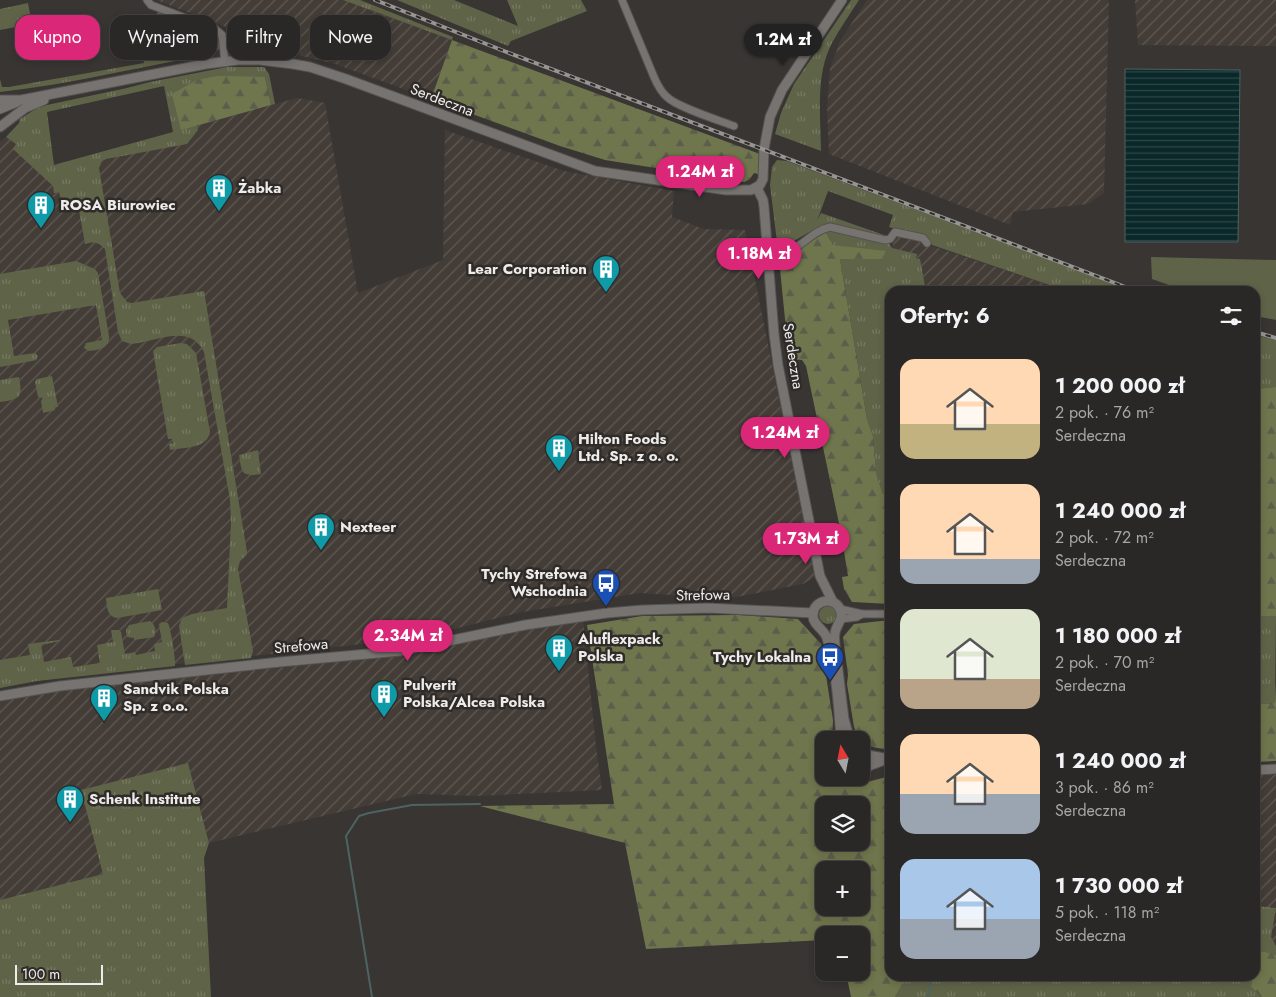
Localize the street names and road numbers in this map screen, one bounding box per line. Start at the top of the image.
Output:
street label: Serdeczna [407,78,477,122]
street label: Serdeczna [777,321,809,391]
street label: Strefowa [676,584,730,606]
street label: Strefowa [273,633,329,659]

